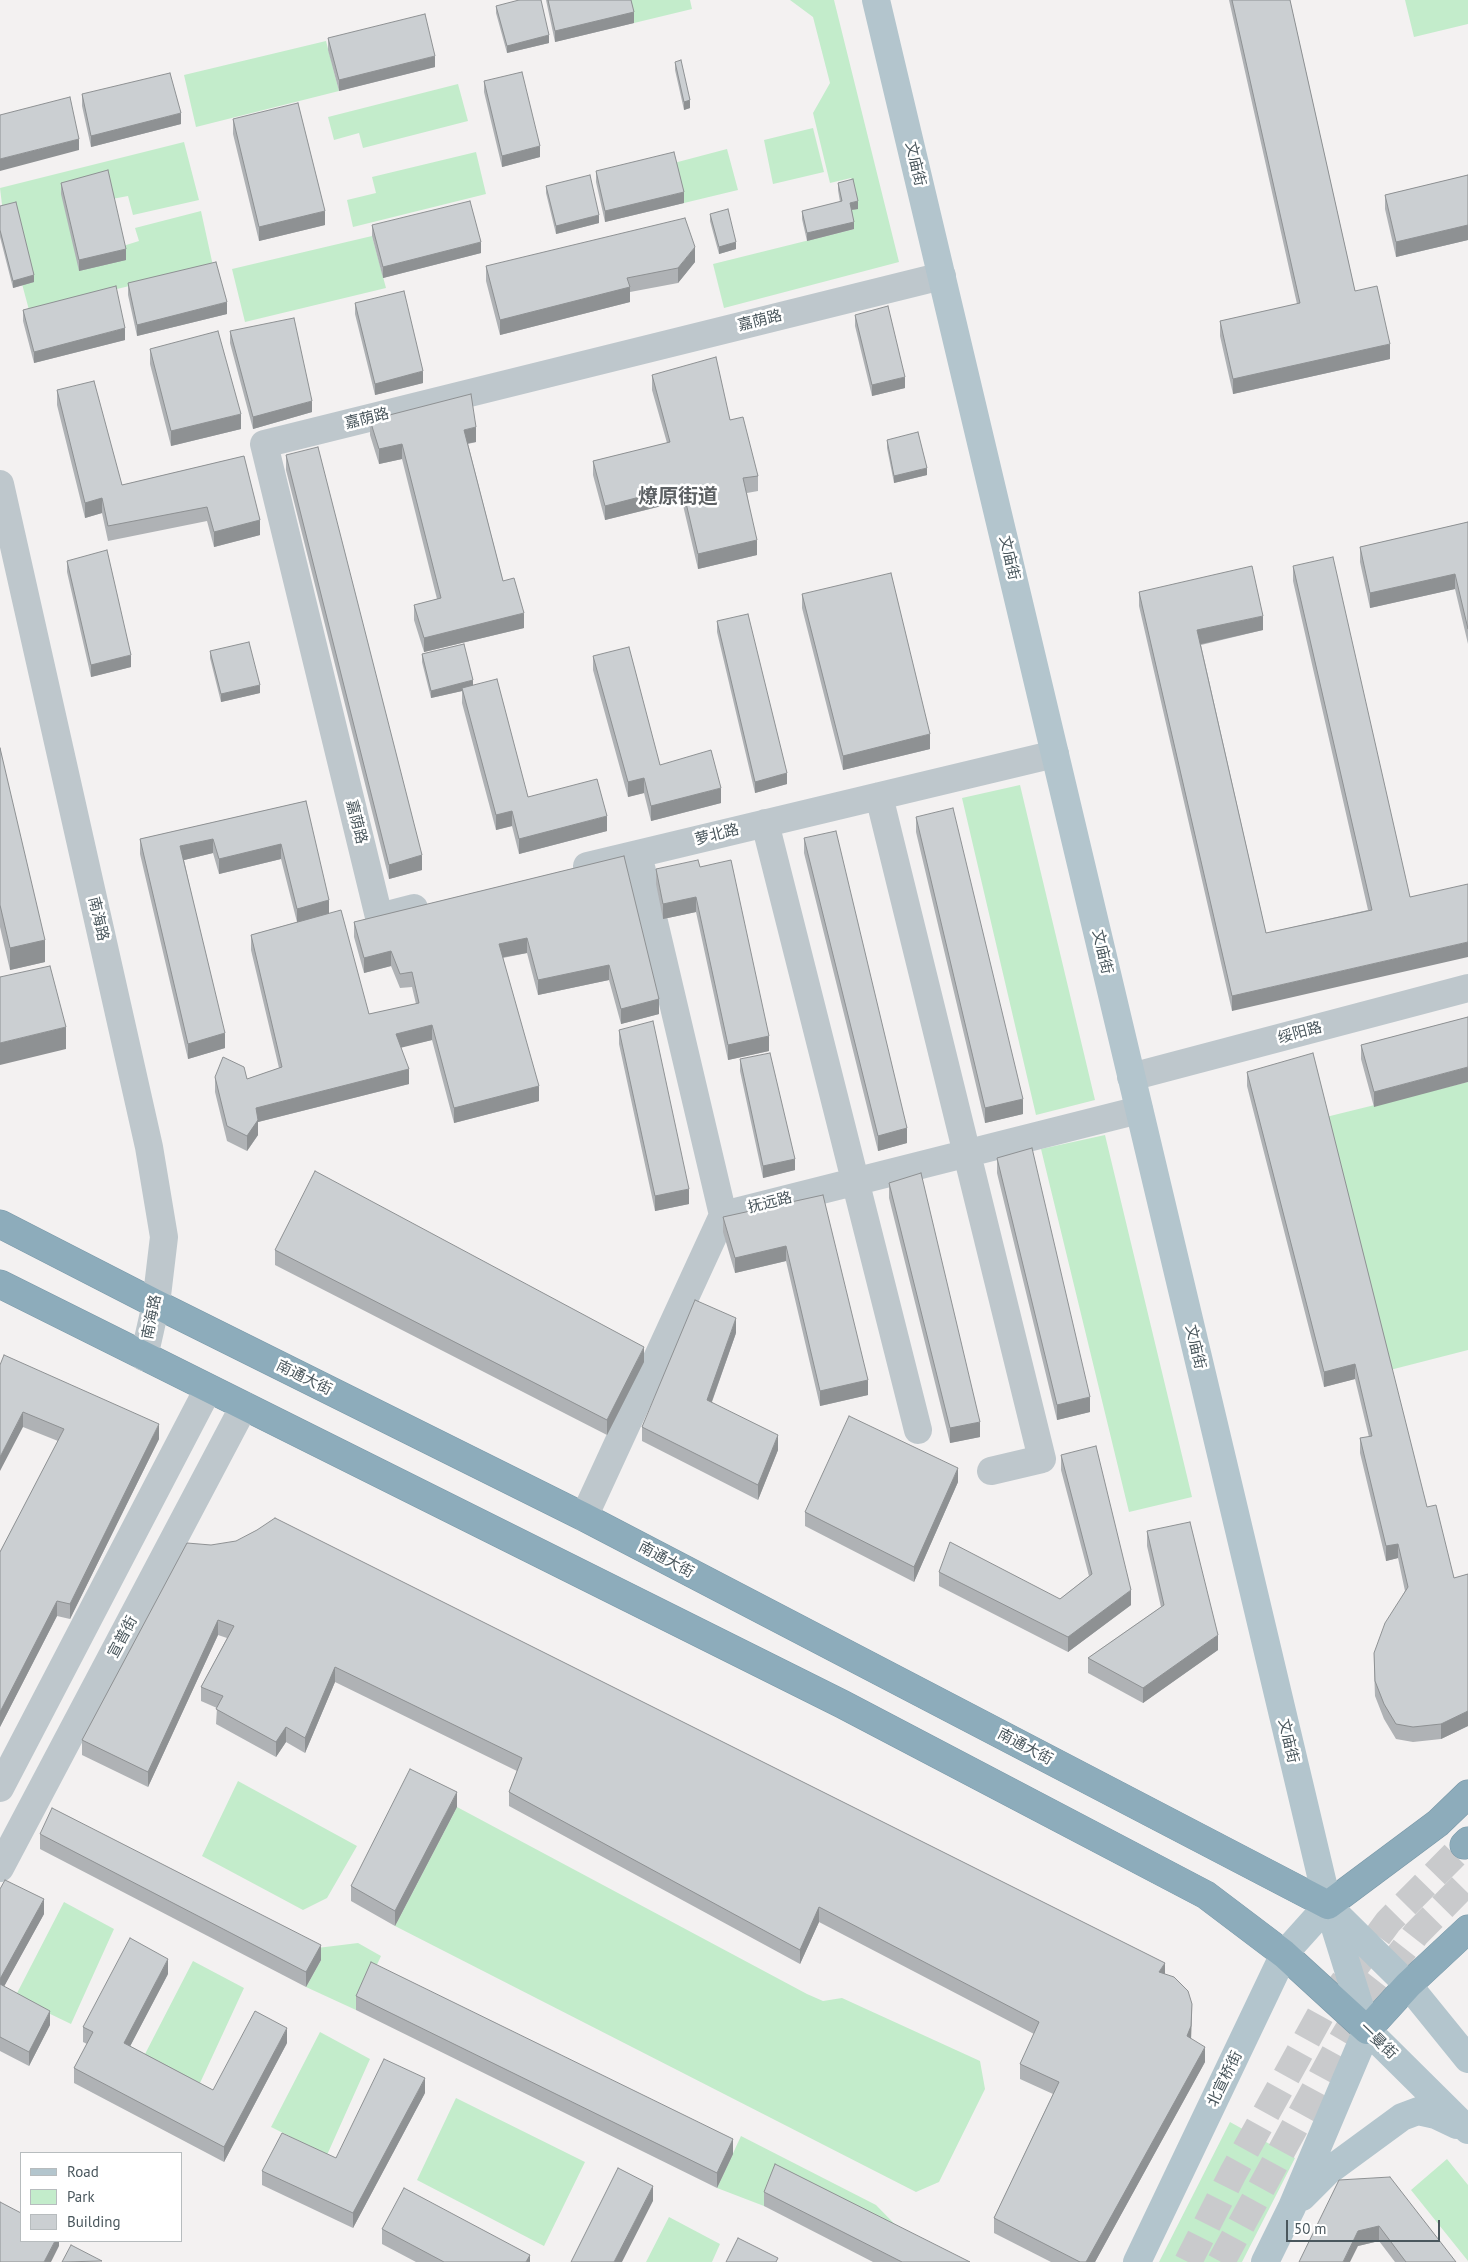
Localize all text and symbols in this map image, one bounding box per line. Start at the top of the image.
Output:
street label: 文庙街 [901,140,929,188]
street label: 嘉荫路 [736,307,784,335]
street label: 嘉荫路 [343,405,391,433]
district label: 燎原街道 [638,485,718,509]
street label: 文庙街 [995,534,1023,582]
street label: 嘉荫路 [342,798,370,846]
street label: 萝北路 [693,821,741,849]
street label: 南海路 [84,895,112,943]
street label: 文庙街 [1088,928,1116,976]
street label: 绥阳路 [1276,1018,1324,1048]
street label: 抚远路 [746,1189,794,1217]
street label: 南海路 [139,1293,165,1341]
street label: 文庙街 [1181,1323,1209,1371]
street label: 南通大街 [273,1357,335,1399]
street label: 南通大街 [635,1538,697,1582]
street label: 宣普街 [104,1613,142,1661]
street label: 文庙街 [1274,1717,1302,1765]
street label: 南通大街 [994,1725,1056,1769]
street label: 一曼街 [1356,2019,1400,2063]
street label: 北宣桥街 [1204,2048,1246,2110]
legend [20,2152,182,2242]
text: Road [67,2162,99,2181]
text: Park [67,2187,95,2206]
scale bar [1288,2210,1442,2242]
text: Building [67,2212,121,2231]
text: 50 m [1294,2219,1327,2238]

